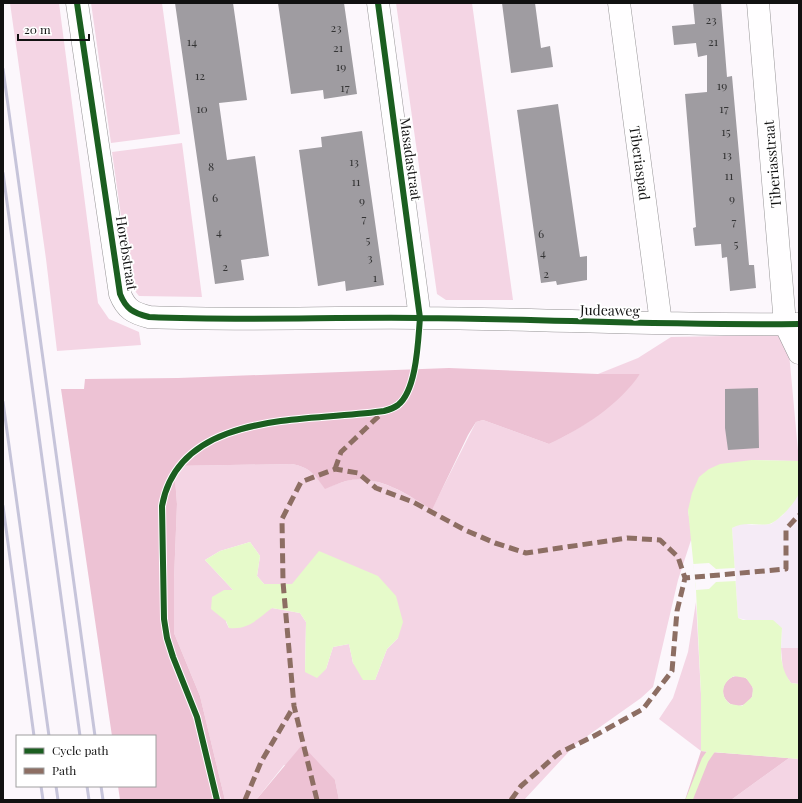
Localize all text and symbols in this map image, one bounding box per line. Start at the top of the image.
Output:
house number: 23 [705,11,717,27]
scale bar [18,16,89,42]
house number: 23 [330,19,342,35]
text: 20 m [24,21,51,37]
house number: 14 [187,33,197,49]
house number: 21 [708,33,719,49]
house number: 21 [333,39,344,55]
house number: 19 [336,58,346,74]
house number: 12 [195,67,205,83]
house number: 19 [717,77,727,93]
house number: 17 [340,79,350,95]
house number: 10 [196,100,208,116]
house number: 17 [719,100,729,116]
street label: Masadastraat [396,116,426,203]
street label: Tiberiasstraat [759,118,785,208]
house number: 15 [721,123,731,139]
street label: Tiberiaspad [625,125,655,201]
house number: 13 [722,146,732,162]
house number: 13 [349,153,359,169]
house number: 8 [208,158,214,174]
house number: 11 [725,167,734,183]
house number: 11 [352,173,361,189]
house number: 6 [212,189,218,205]
house number: 9 [729,190,735,206]
house number: 9 [359,192,365,208]
house number: 7 [362,210,367,226]
house number: 7 [732,213,737,229]
street label: Horebstraat [112,214,142,293]
house number: 4 [216,223,222,239]
house number: 6 [538,225,544,241]
house number: 5 [366,231,371,247]
house number: 5 [734,235,739,251]
house number: 4 [540,244,546,260]
house number: 3 [367,249,373,265]
house number: 2 [222,258,228,274]
house number: 2 [543,265,549,281]
house number: 1 [373,269,378,285]
street label: Judeaweg [579,300,641,320]
legend [16,735,156,787]
text: Cycle path [52,742,109,758]
text: Path [52,762,76,778]

